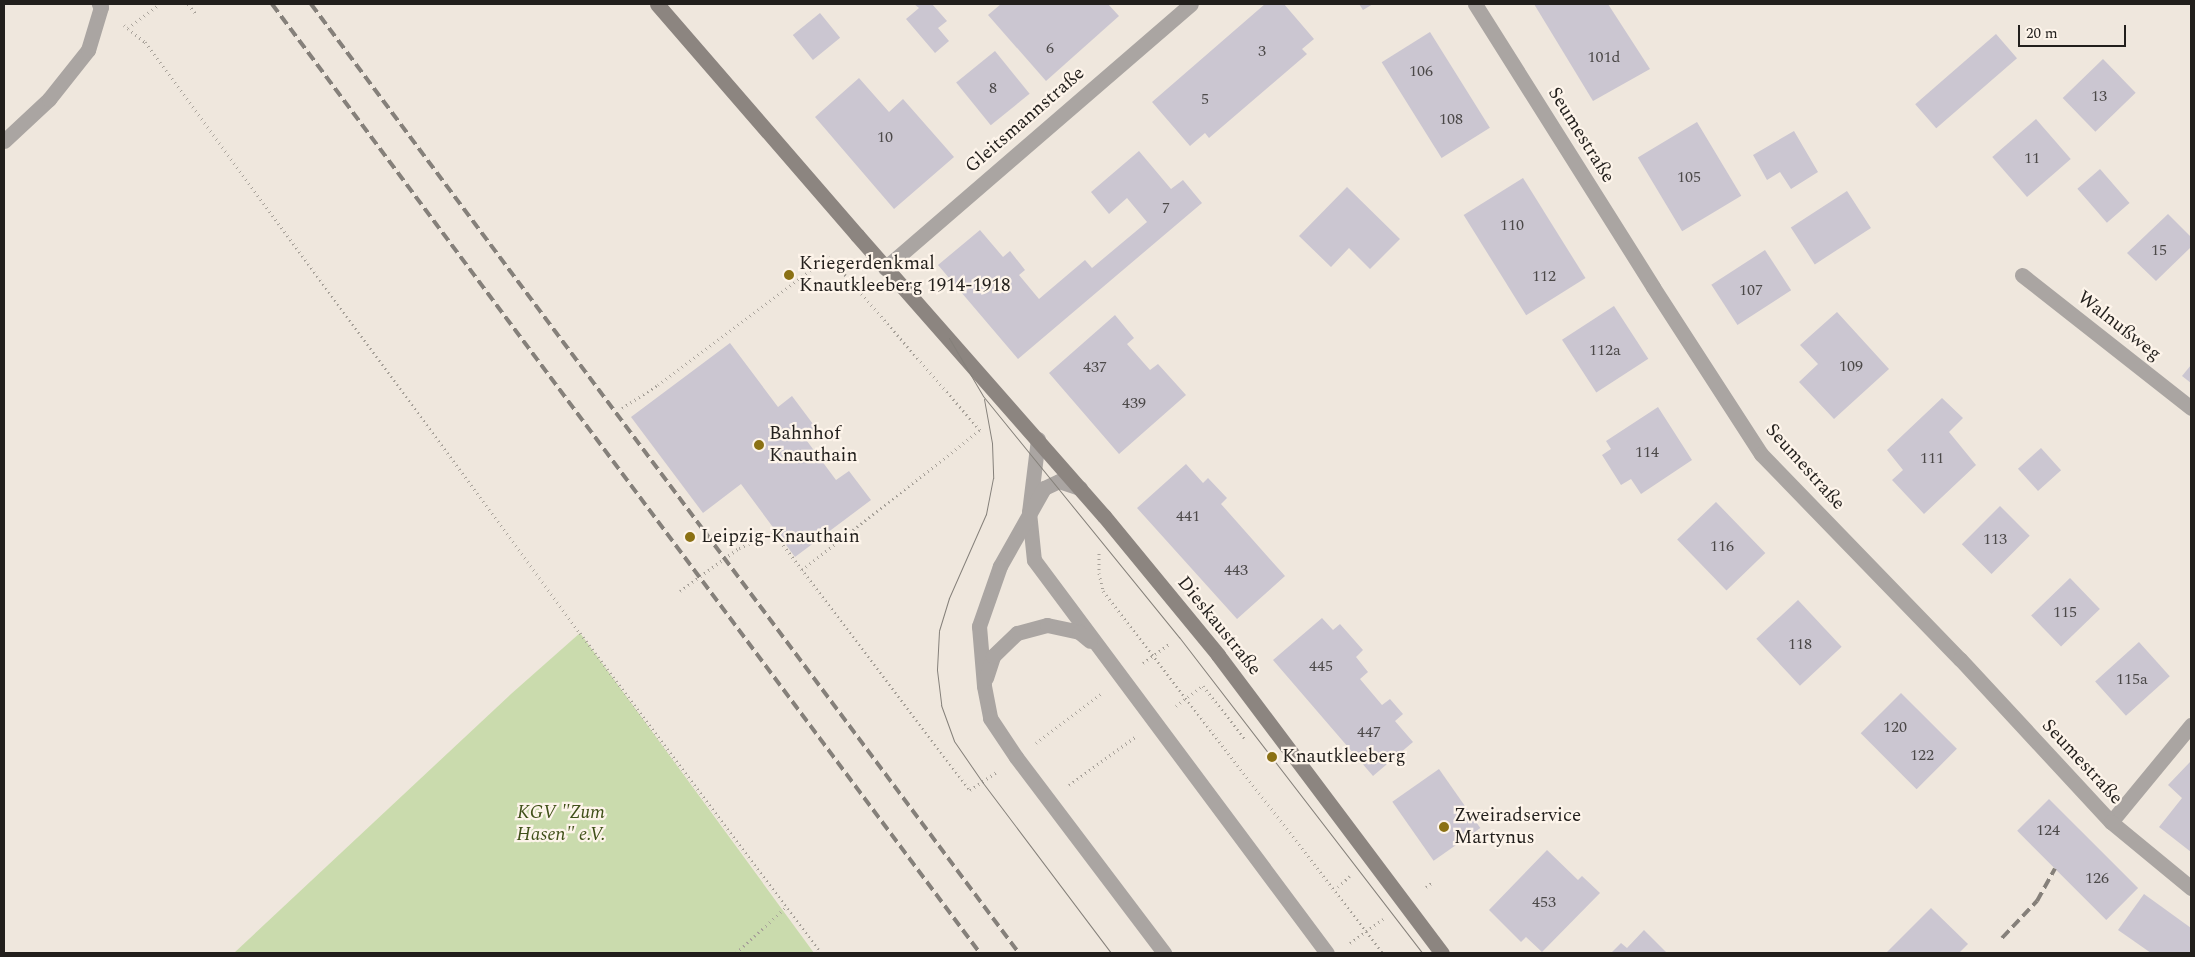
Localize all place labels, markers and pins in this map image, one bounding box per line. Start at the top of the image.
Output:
place label: Kriegerdenkmal Knautkleeberg 1914-1918 [799,253,1010,297]
marker: Kriegerdenkmal Knautkleeberg 1914-1918 [783,269,795,281]
place label: Bahnhof Knauthain [769,423,858,467]
marker: Bahnhof Knauthain [753,439,765,451]
place label: Leipzig-Knauthain [701,526,860,548]
marker: Leipzig-Knauthain [683,530,697,544]
place label: Knautkleeberg [1282,746,1406,768]
marker: Knautkleeberg [1266,751,1278,763]
place label: Zweiradservice Martynus [1454,805,1581,849]
marker: Zweiradservice Martynus [1438,821,1450,833]

